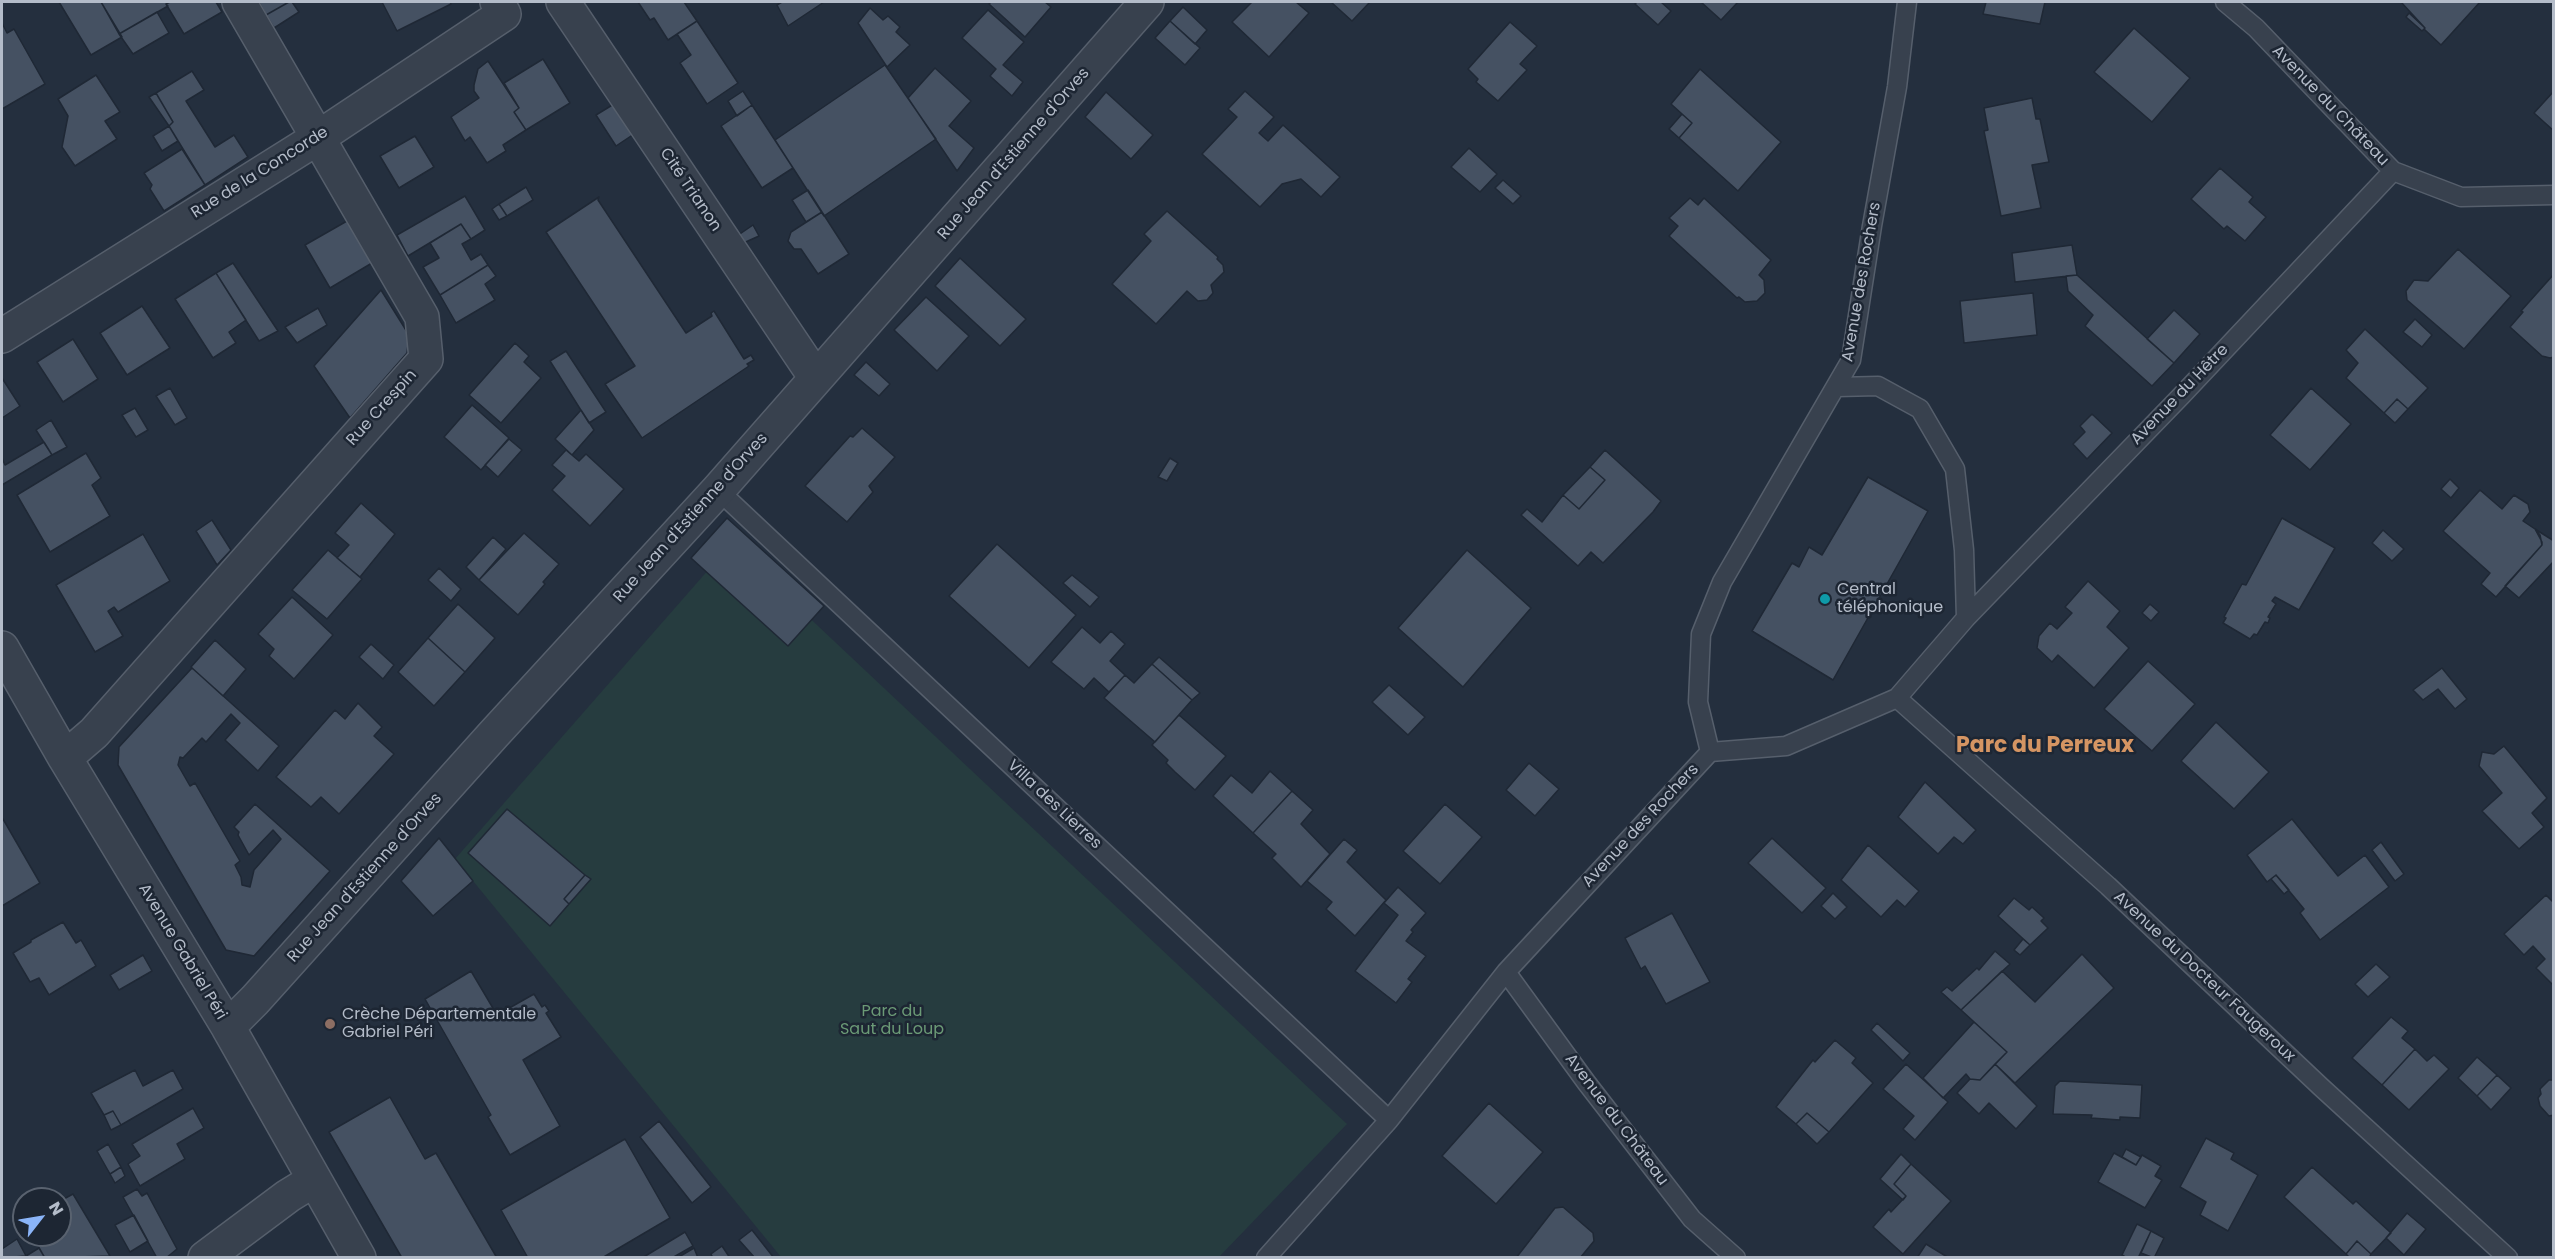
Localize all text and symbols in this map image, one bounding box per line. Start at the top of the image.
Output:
street label: Avenue du Château [2268,42,2392,170]
street label: Rue Jean d'Estienne d'Orves [934,64,1094,244]
street label: Rue de la Concorde [188,123,332,223]
street label: Cité Trianon [655,145,725,235]
street label: Avenue des Rochers [1838,201,1886,363]
street label: Avenue du Hêtre [2127,341,2233,449]
street label: Rue Crespin [343,366,421,450]
street label: Rue Jean d'Estienne d'Orves [610,429,772,607]
place label: Central téléphonique [1837,580,1943,618]
marker: Central téléphonique [1818,592,1832,606]
district label: Parc du Perreux [1956,733,2134,759]
street label: Villa des Lierres [1003,756,1105,854]
street label: Avenue des Rochers [1579,760,1703,892]
street label: Rue Jean d'Estienne d'Orves [284,789,446,967]
street label: Avenue Gabriel Péri [134,880,230,1024]
street label: Avenue du Docteur Faugeroux [2109,888,2299,1066]
park label: Parc du Saut du Loup [840,1002,944,1040]
place label: Crèche Départementale Gabriel Péri [342,1005,536,1043]
marker: Crèche Départementale Gabriel Péri [323,1017,337,1031]
street label: Avenue du Château [1560,1050,1672,1190]
north arrow [12,1187,72,1247]
text: N [43,1197,69,1220]

